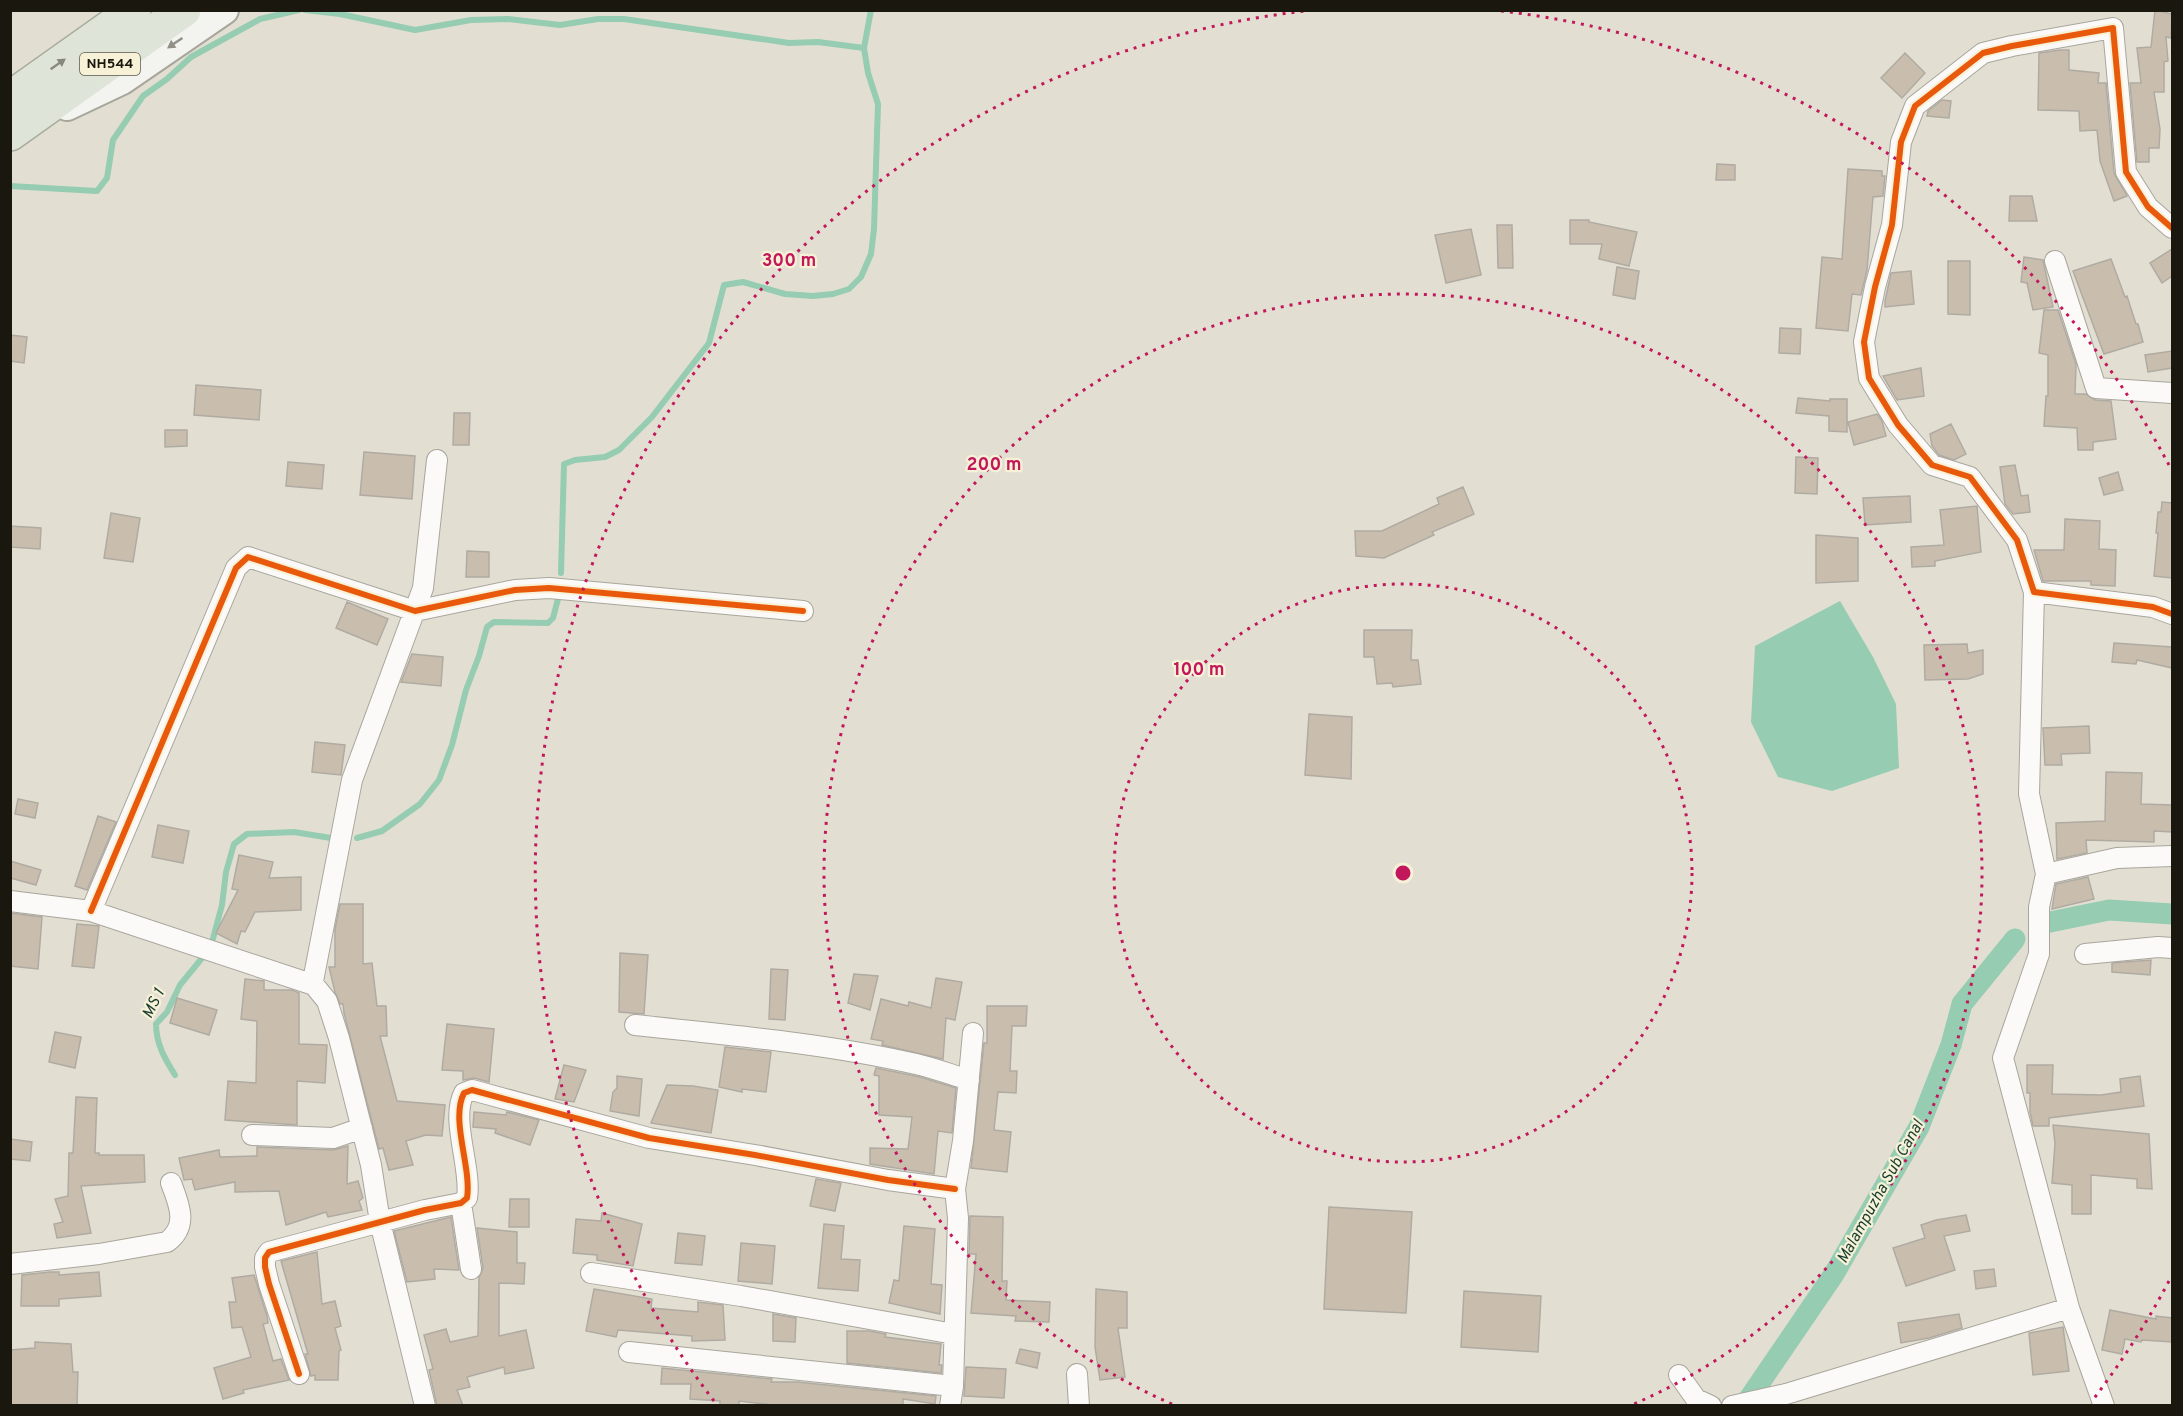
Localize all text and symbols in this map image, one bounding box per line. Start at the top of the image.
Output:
one-way arrow [167,38,184,49]
road number: NH544 [80,53,140,75]
one-way arrow [50,58,66,70]
text: 300 m [762,250,816,273]
text: 200 m [966,454,1022,477]
text: 100 m [1173,659,1225,682]
centre of rings [1393,863,1413,883]
water label: MS 1 [138,985,170,1022]
water label: Malampuzha Sub Canal [1833,1116,1929,1267]

